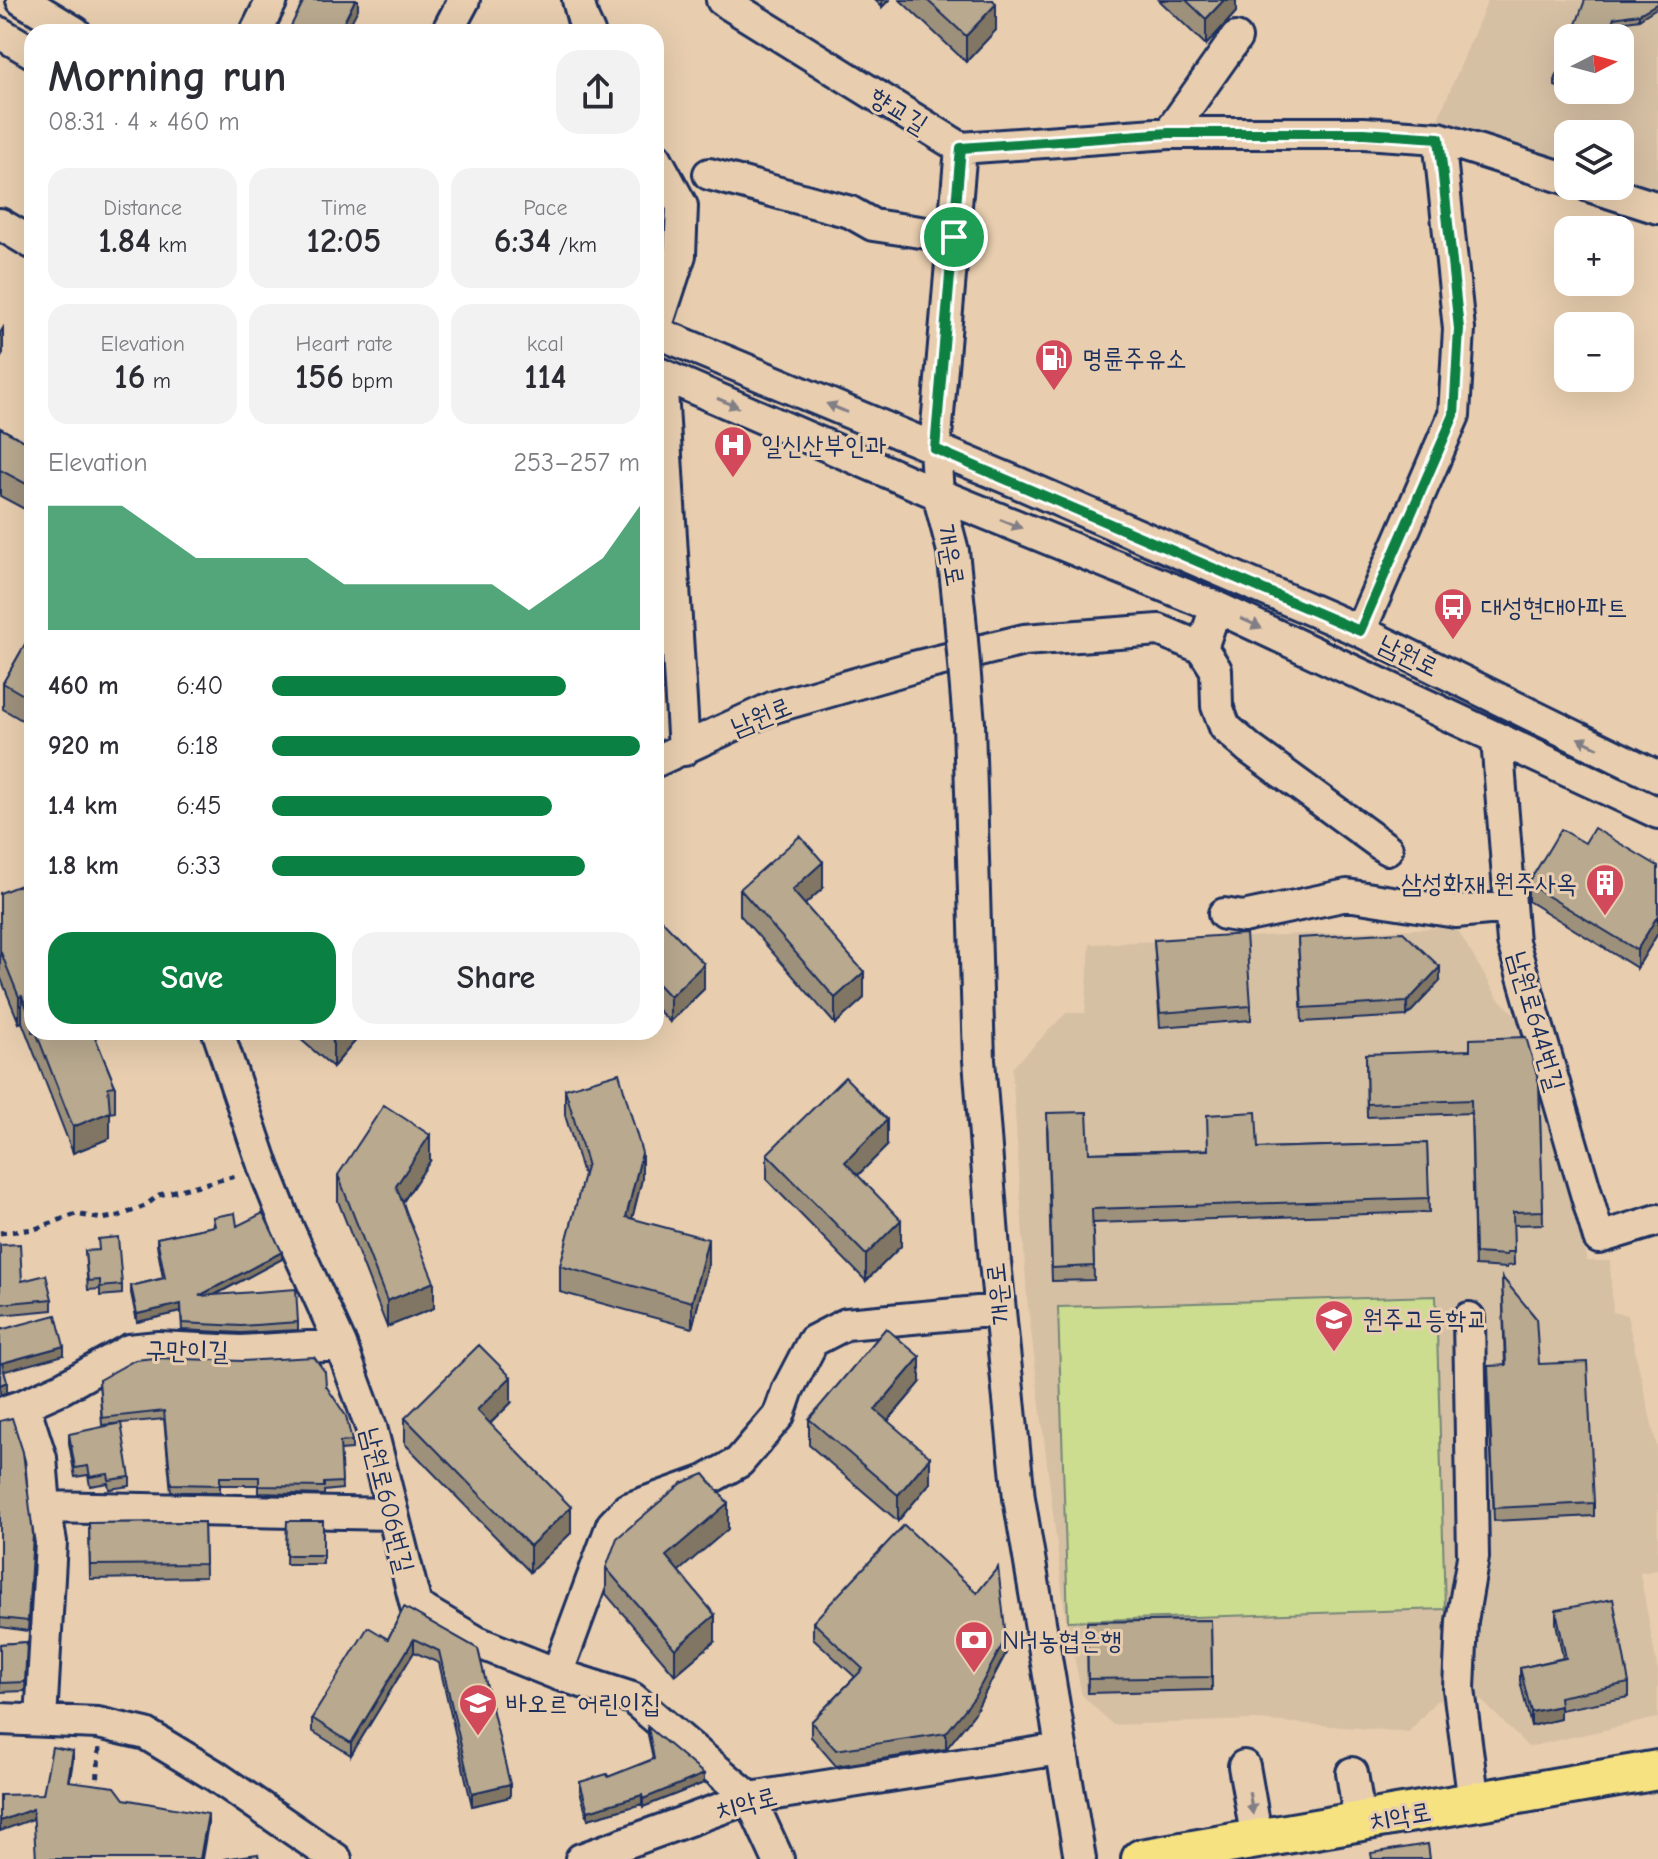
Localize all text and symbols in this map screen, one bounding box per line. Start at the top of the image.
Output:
north arrow [1554,24,1634,104]
map controls [1554,24,1634,392]
button: share [556,50,640,134]
text: Morning run [48,51,287,102]
street label: 향교길 [864,81,933,140]
text: 08:31 · 4 × 460 m [48,107,240,137]
button: layers [1554,120,1634,200]
text: Distance [103,195,182,221]
text: Time [321,195,367,221]
text: Pace [523,195,568,221]
pin [920,203,988,271]
icon: arrive [932,215,976,259]
button: + [1554,216,1634,296]
text: 1.84 [98,221,151,261]
text: 12:05 [307,221,381,261]
text: 6:34 [494,221,551,261]
text: km [151,232,187,258]
text: /km [551,232,597,258]
button: − [1554,312,1634,392]
text: Elevation [101,331,185,357]
text: Heart rate [295,331,392,357]
text: kcal [527,331,564,357]
fuel station icon: 명륜주유소 [1033,337,1075,392]
place label: 명륜주유소 [1082,344,1187,374]
text: 16 [114,357,145,397]
text: 156 [295,357,344,397]
text: 114 [524,357,566,397]
text: m [145,368,171,394]
text: bpm [344,368,393,394]
one-way arrow [716,396,739,409]
one-way arrow [825,401,849,414]
hospital icon: 일신산부인과 [712,424,754,479]
place label: 일신산부인과 [761,431,887,461]
text: Elevation [48,448,148,478]
text: 253–257 m [513,448,640,478]
one-way arrow [999,518,1023,531]
street label: 개운로 [930,522,970,589]
bus stop icon: 대성현대아파트 [1432,586,1474,641]
place label: 대성현대아파트 [1481,593,1627,623]
one-way arrow [1239,616,1263,630]
street label: 남원로 [1374,629,1443,683]
text: 460 m [48,671,119,701]
text: 6:40 [176,671,223,701]
street label: 남원로 [727,691,796,743]
text: 920 m [48,731,119,761]
text: 6:18 [176,731,218,761]
one-way arrow [1576,736,1599,749]
text: 1.4 km [48,791,118,821]
text: 6:45 [176,791,221,821]
text: 1.8 km [48,851,119,881]
text: 6:33 [176,851,221,881]
building icon: 삼성화재 원주사옥 [1584,862,1626,917]
place label: 삼성화재 원주사옥 [1401,869,1577,899]
button: Save [48,932,336,1024]
button: Share [352,932,640,1024]
street label: 남원로644번길 [1502,948,1570,1095]
street label: 개운로 [981,1261,1017,1327]
school or university icon: 원주고등학교 [1313,1298,1355,1353]
place label: 원주고등학교 [1362,1305,1488,1335]
street label: 구만이길 [145,1335,229,1367]
street label: 남원로606번길 [354,1425,420,1576]
bank icon: NH농협은행 [953,1619,995,1674]
place label: NH농협은행 [1002,1626,1122,1656]
school or university icon: 바오르 어린이집 [457,1682,499,1737]
place label: 바오르 어린이집 [506,1689,661,1719]
street label: 치악로 [712,1781,780,1827]
one-way arrow [1245,1791,1257,1816]
street label: 치악로 [1367,1797,1434,1837]

